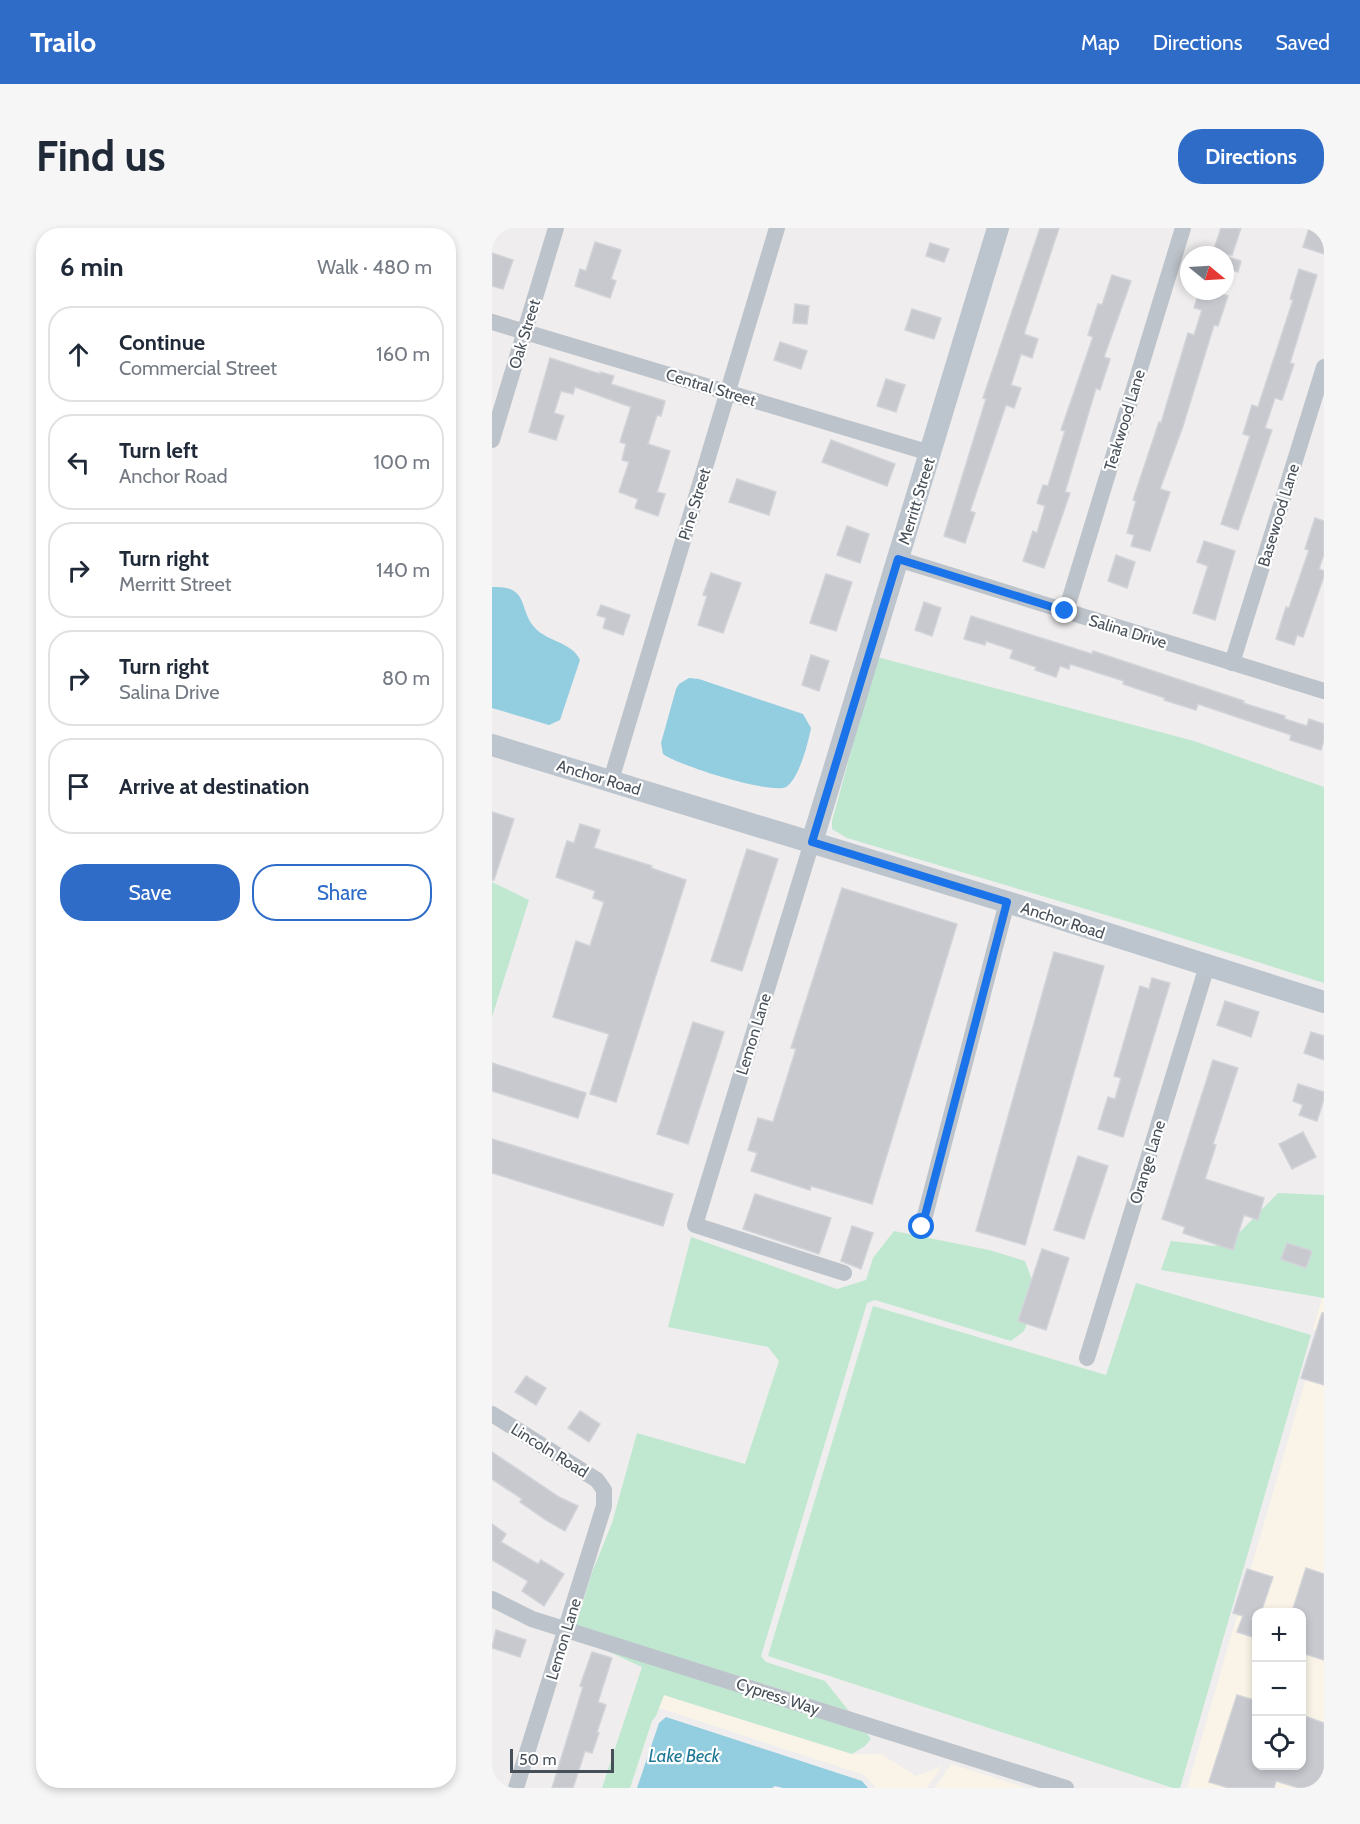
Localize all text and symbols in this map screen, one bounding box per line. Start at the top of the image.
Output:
text: Trailo [30,25,96,59]
text: Map [1081,30,1120,55]
text: Directions [1153,30,1242,55]
text: Saved [1275,30,1330,55]
button: Directions [1178,129,1324,184]
text: Find us [36,130,165,182]
north arrow [1180,246,1234,300]
text: 6 min [60,251,124,283]
text: Walk · 480 m [317,255,432,279]
street label: Oak Street [505,296,544,371]
text: Continue [119,329,205,356]
icon: ahead [62,338,95,371]
text: 160 m [376,342,430,366]
text: Commercial Street [119,356,277,380]
street label: Central Street [664,365,759,410]
street label: Teakwood Lane [1100,367,1149,473]
text: Turn left [119,437,198,464]
icon: left [62,446,95,479]
text: 100 m [374,450,430,474]
street label: Merritt Street [894,455,939,547]
street label: Basewood Lane [1254,461,1303,569]
text: Anchor Road [119,464,228,488]
street label: Pine Street [675,465,715,542]
text: Turn right [119,545,209,572]
icon: right [62,554,95,587]
text: 140 m [376,558,430,582]
text: Merritt Street [119,572,232,596]
route end [1051,597,1077,623]
street label: Salina Drive [1087,611,1169,652]
text: Turn right [119,653,209,680]
icon: right [62,662,95,695]
text: 80 m [382,666,430,690]
text: Salina Drive [119,680,219,704]
street label: Anchor Road [555,756,643,799]
icon: arrive [62,770,95,803]
text: Arrive at destination [119,773,309,800]
button: Save [60,864,240,921]
button: Share [252,864,432,921]
street label: Anchor Road [1019,898,1107,943]
street label: Lemon Lane [732,991,775,1077]
street label: Orange Lane [1126,1118,1169,1206]
route start [908,1213,934,1239]
street label: Lincoln Road [508,1419,592,1482]
street label: Lemon Lane [542,1596,585,1682]
map controls [1252,1608,1306,1770]
button: + [1252,1608,1306,1662]
button: − [1252,1662,1306,1716]
street label: Cypress Way [734,1674,822,1719]
button: locate [1252,1716,1306,1770]
water label: Lake Beck [648,1745,721,1767]
scale bar [510,1746,614,1774]
text: 50 m [519,1750,556,1769]

